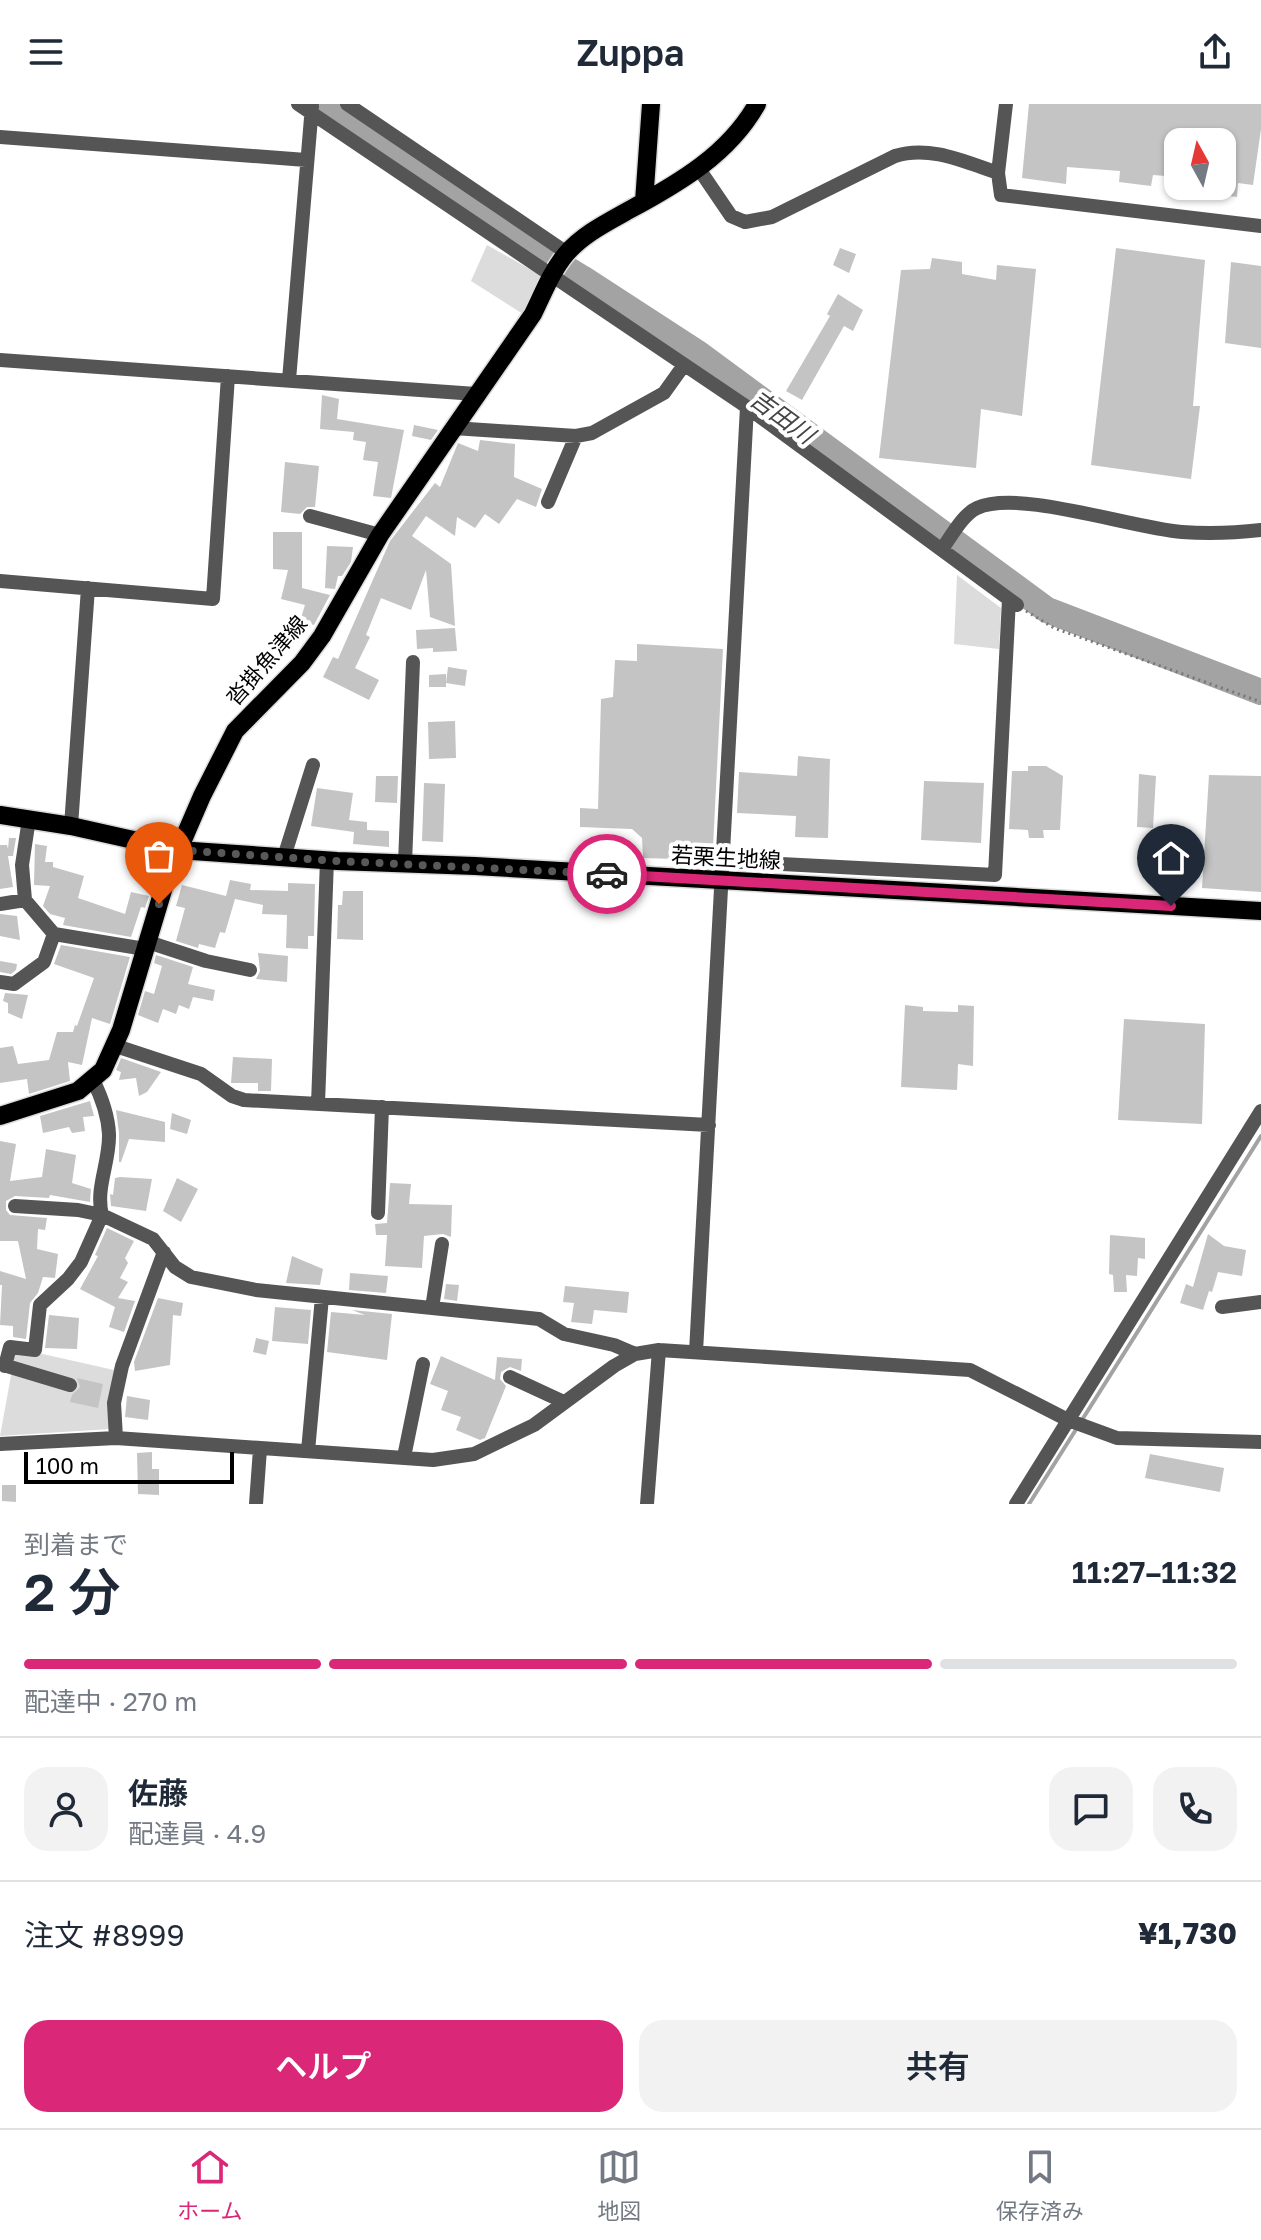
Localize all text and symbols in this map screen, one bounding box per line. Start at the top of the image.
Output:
icon: menu [24,30,68,74]
icon: share [1193,30,1237,74]
text: Zuppa [576,31,685,74]
north arrow [1164,128,1236,200]
map controls [1164,128,1236,200]
water label: 吉田川 [745,383,823,451]
street label: 沓掛魚津線 [220,610,312,710]
pin [125,822,193,904]
pin [1137,824,1205,906]
icon: bag [137,834,181,878]
courier [567,834,647,914]
icon: home [1149,836,1193,880]
street label: 若栗生地線 [670,841,782,873]
icon: car [585,852,629,896]
scale bar [24,1448,234,1484]
text: 100 m [36,1452,99,1479]
text: 到着まで [24,1529,128,1560]
text: 11:27–11:32 [1072,1554,1237,1590]
text: 2 分 [24,1560,120,1622]
text: 配達中 · 270 m [24,1686,197,1717]
button: person [24,1767,108,1851]
button: chat [1049,1767,1133,1851]
button: phone [1153,1767,1237,1851]
text: 佐藤 [128,1775,188,1811]
text: 配達員 · 4.9 [128,1818,266,1849]
text: ¥1,730 [1138,1915,1237,1951]
text: 注文 #8999 [24,1917,185,1953]
button: ヘルプ [24,2020,623,2112]
button: 共有 [639,2020,1237,2112]
tab: ホーム [177,2145,243,2225]
tab: 地図 [597,2145,641,2225]
tab: 保存済み [996,2145,1084,2225]

